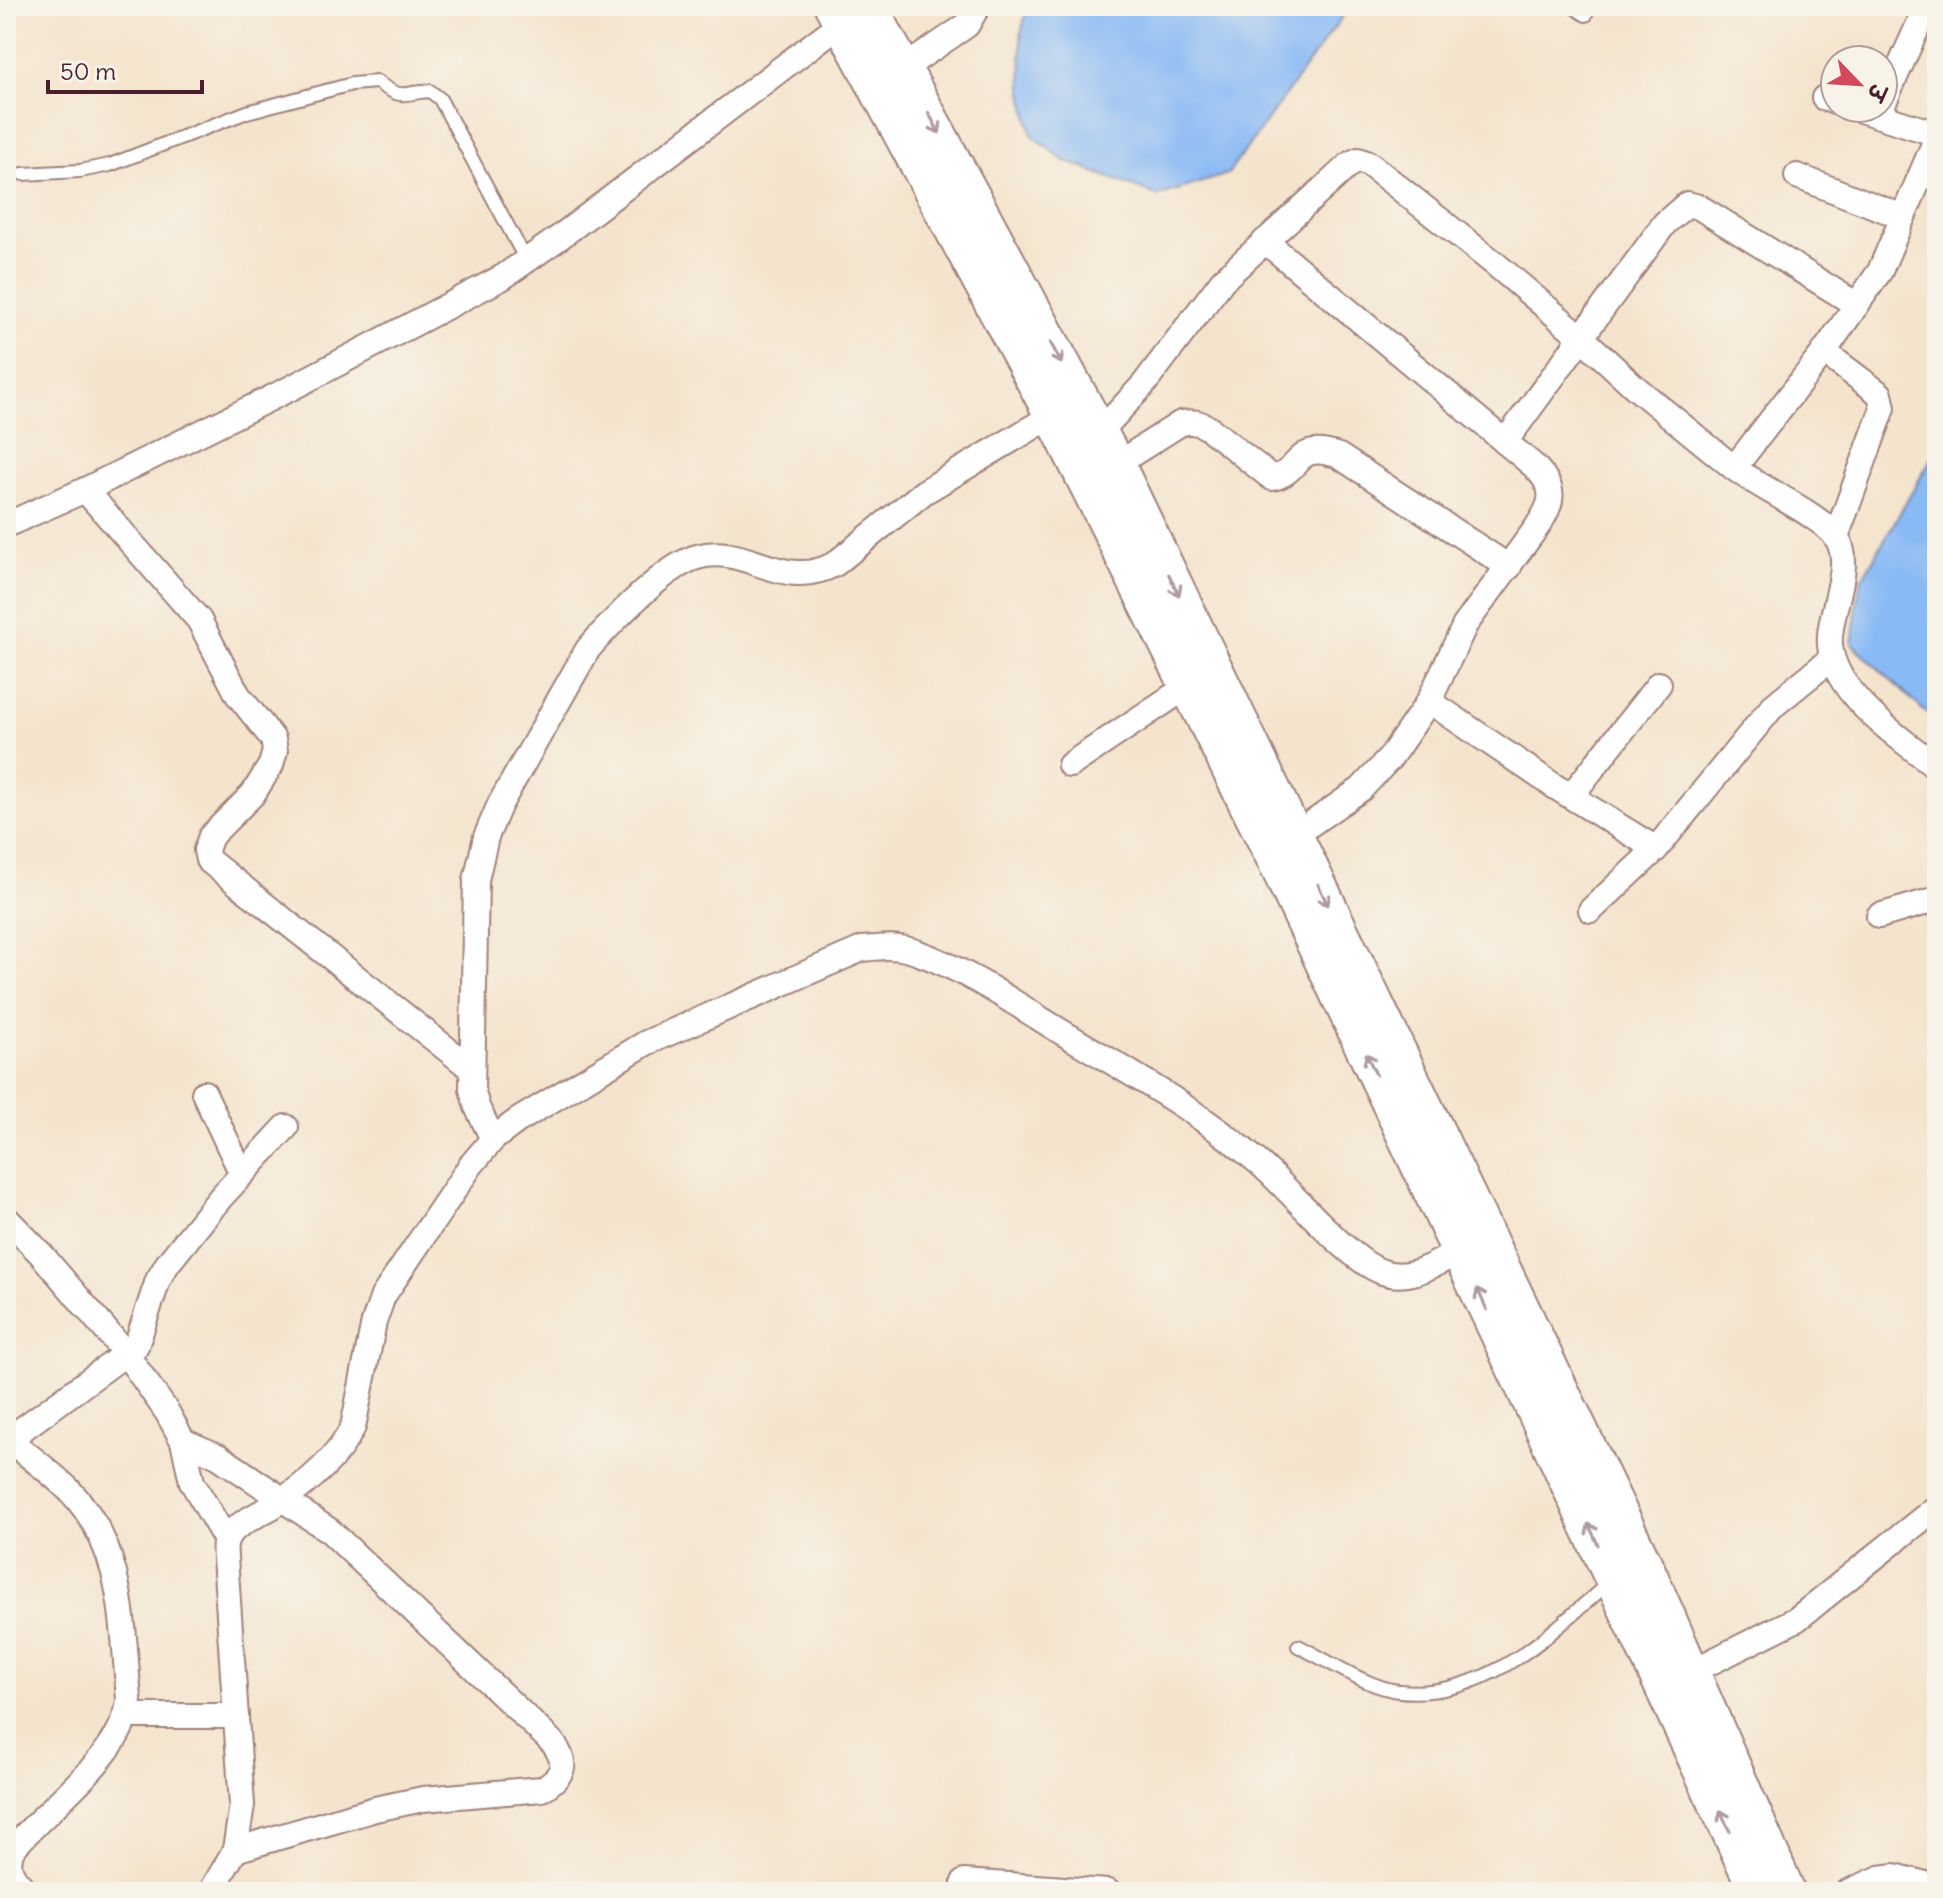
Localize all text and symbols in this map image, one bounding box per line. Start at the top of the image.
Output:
scale bar [48,44,202,94]
north arrow [1819,44,1899,124]
text: 50 m [60,56,116,86]
text: उ [1860,78,1894,107]
one-way arrow [927,111,943,135]
one-way arrow [1049,340,1065,364]
one-way arrow [1167,572,1182,596]
one-way arrow [1316,882,1331,906]
one-way arrow [1363,1052,1378,1076]
one-way arrow [1474,1287,1489,1311]
one-way arrow [1585,1523,1600,1547]
one-way arrow [1717,1810,1732,1834]

